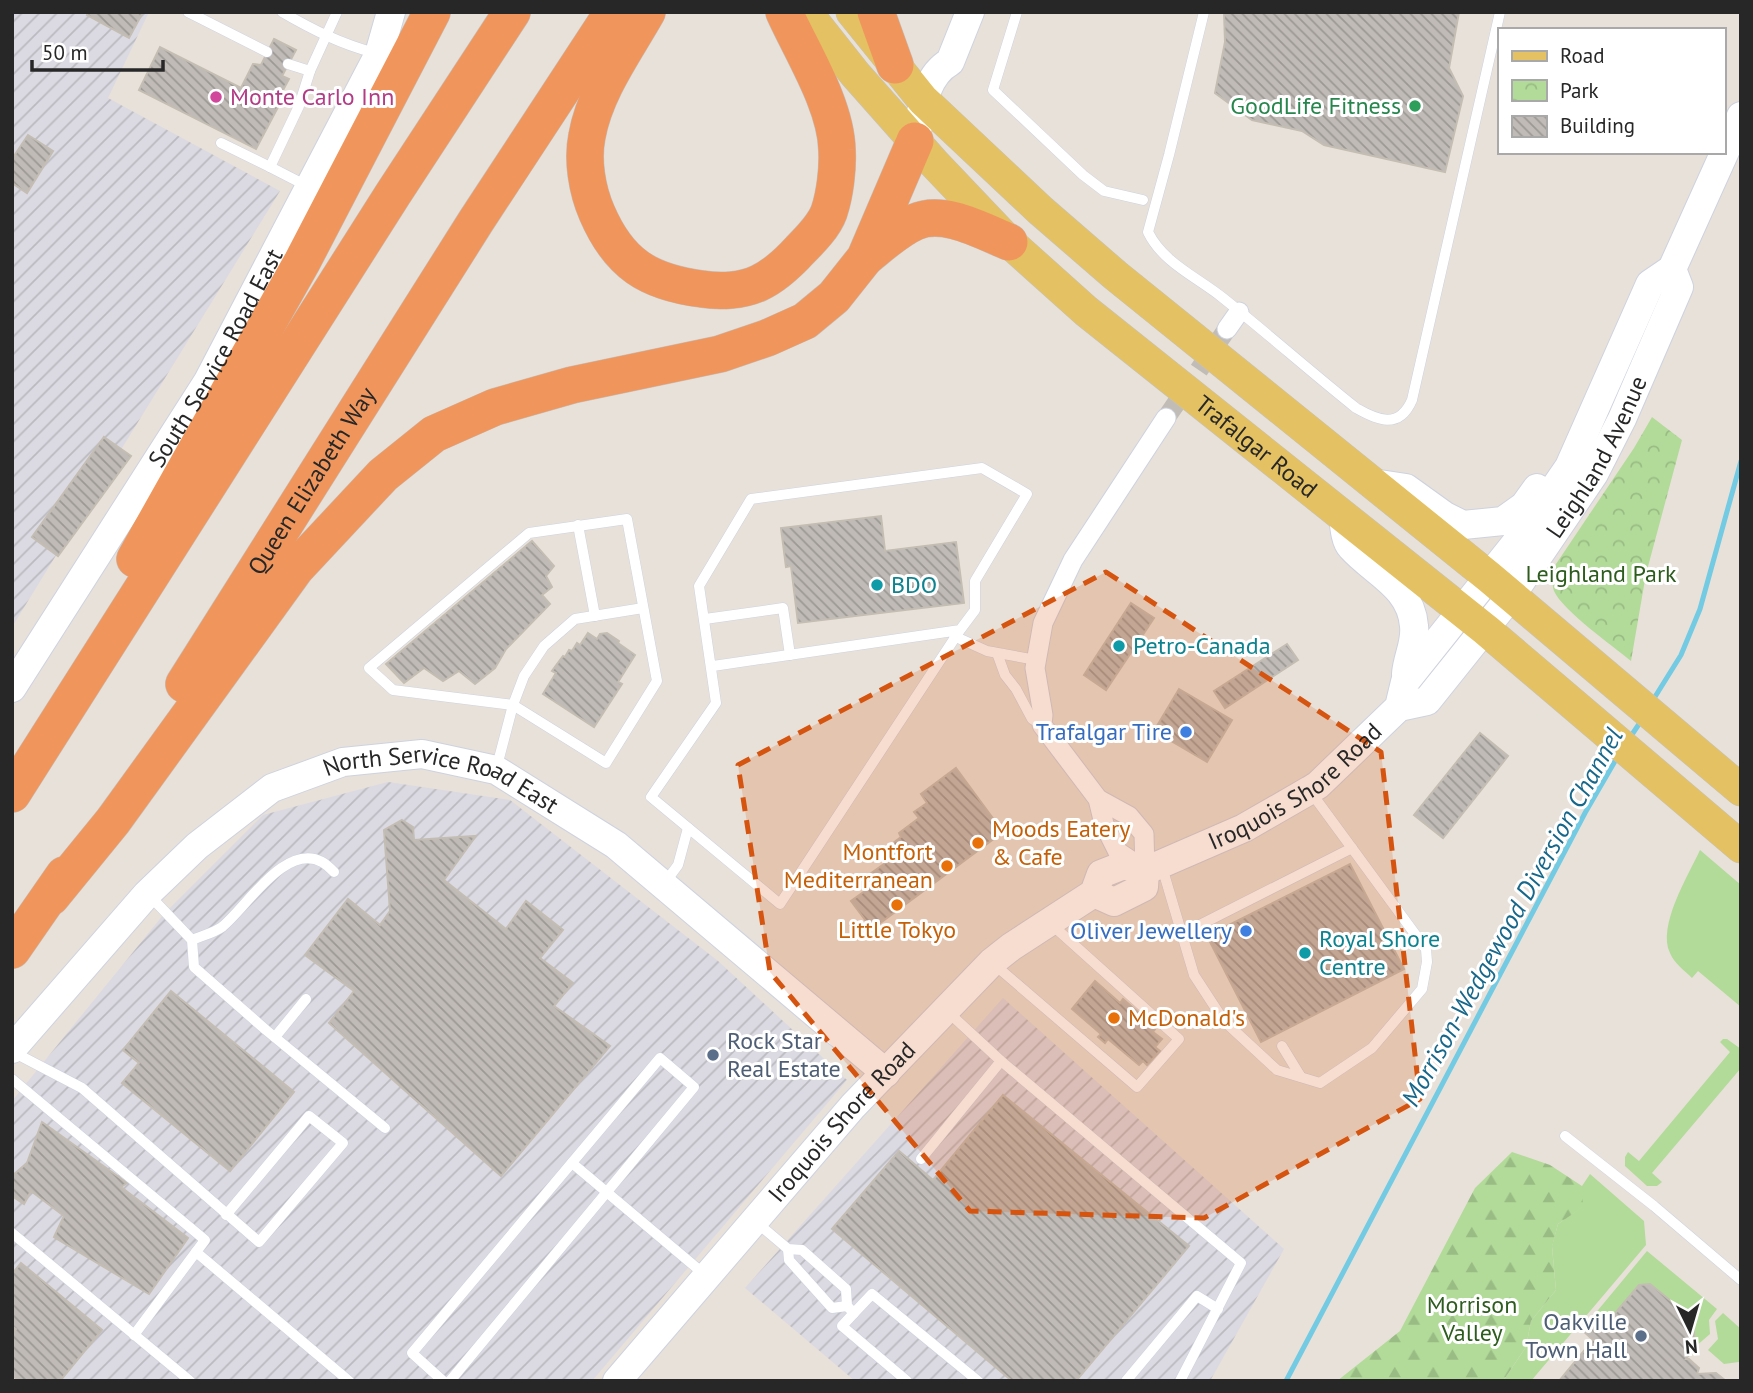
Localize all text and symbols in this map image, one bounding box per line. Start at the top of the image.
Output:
scale bar [32,28,163,72]
legend [1498,28,1725,154]
text: 50 m [42,39,88,66]
text: Road [1560,42,1604,69]
text: Park [1560,77,1599,104]
place label: Monte Carlo Inn [230,81,394,112]
marker: Monte Carlo Inn [208,89,224,105]
place label: GoodLife Fitness [1230,90,1401,121]
marker: GoodLife Fitness [1407,98,1423,114]
text: Building [1560,112,1635,139]
street label: South Service Road East [141,243,289,473]
street label: Leighland Avenue [1539,371,1654,544]
street label: Queen Elizabeth Way [241,381,382,581]
street label: Trafalgar Road [1189,388,1324,504]
park label: Leighland Park [1525,558,1677,589]
place label: BDO [891,569,937,600]
marker: BDO [869,577,885,593]
place label: Petro-Canada [1133,630,1271,661]
marker: Petro-Canada [1111,638,1127,654]
place label: Trafalgar Tire [1036,716,1172,747]
street label: Iroquois Shore Road [1203,716,1388,857]
water label: Morrison-Wedgewood Diversion Channel [1393,722,1630,1112]
marker: Trafalgar Tire [1178,724,1194,740]
street label: North Service Road East [318,738,564,820]
place label: Moods Eatery & Cafe [992,813,1130,872]
marker: Moods Eatery & Cafe [970,835,986,851]
place label: Montfort Mediterranean [784,836,933,895]
marker: Montfort Mediterranean [939,858,955,874]
marker: Little Tokyo [889,897,905,913]
place label: Little Tokyo [838,914,956,945]
place label: Oliver Jewellery [1070,915,1232,946]
marker: Oliver Jewellery [1238,923,1254,939]
place label: Royal Shore Centre [1319,923,1440,982]
marker: Royal Shore Centre [1297,945,1313,961]
place label: McDonald's [1128,1002,1245,1033]
marker: McDonald's [1106,1010,1122,1026]
place label: Rock Star Real Estate [727,1025,841,1084]
street label: Iroquois Shore Road [761,1035,922,1209]
marker: Rock Star Real Estate [705,1047,721,1063]
park label: Morrison Valley [1427,1289,1517,1348]
north arrow [1655,1295,1725,1365]
place label: Oakville Town Hall [1525,1306,1627,1365]
marker: Oakville Town Hall [1633,1328,1649,1344]
text: N [1684,1334,1699,1359]

